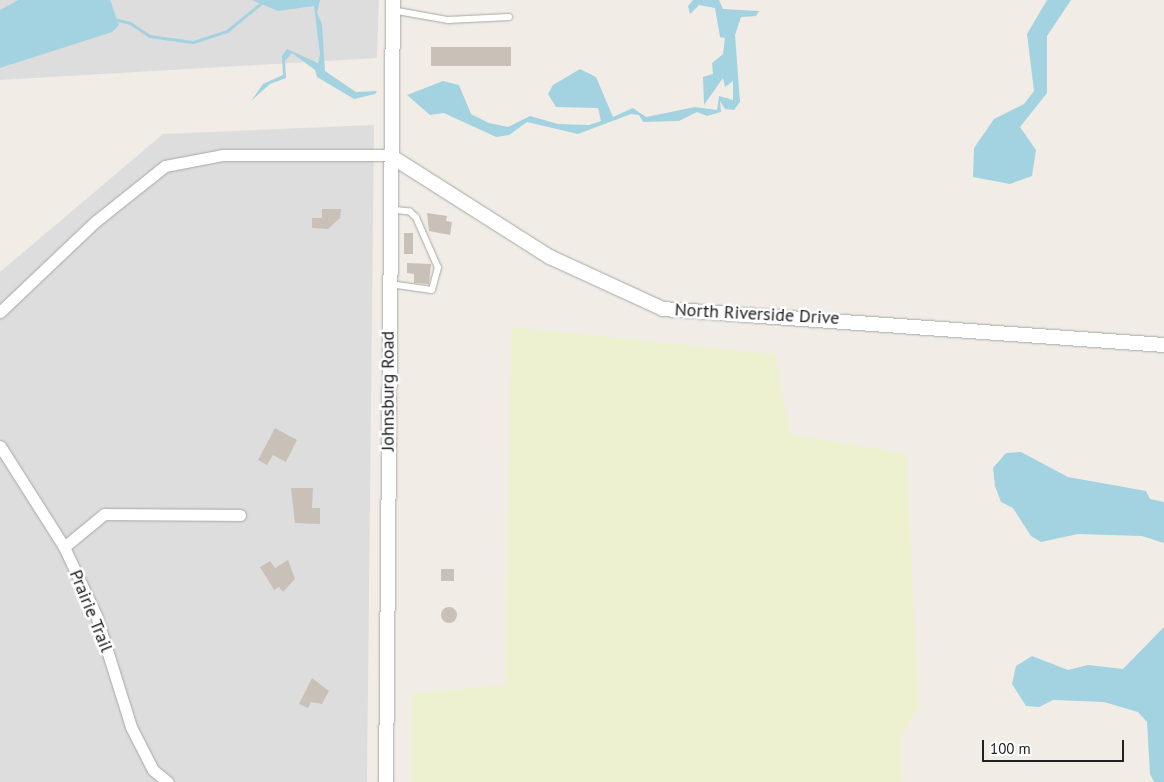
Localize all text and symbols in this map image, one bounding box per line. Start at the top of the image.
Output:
street label: North Riverside Drive [674,299,840,329]
street label: Johnsburg Road [377,331,399,451]
street label: Prairie Trail [65,566,117,656]
scale bar [984,730,1126,762]
text: 100 m [990,739,1031,758]

